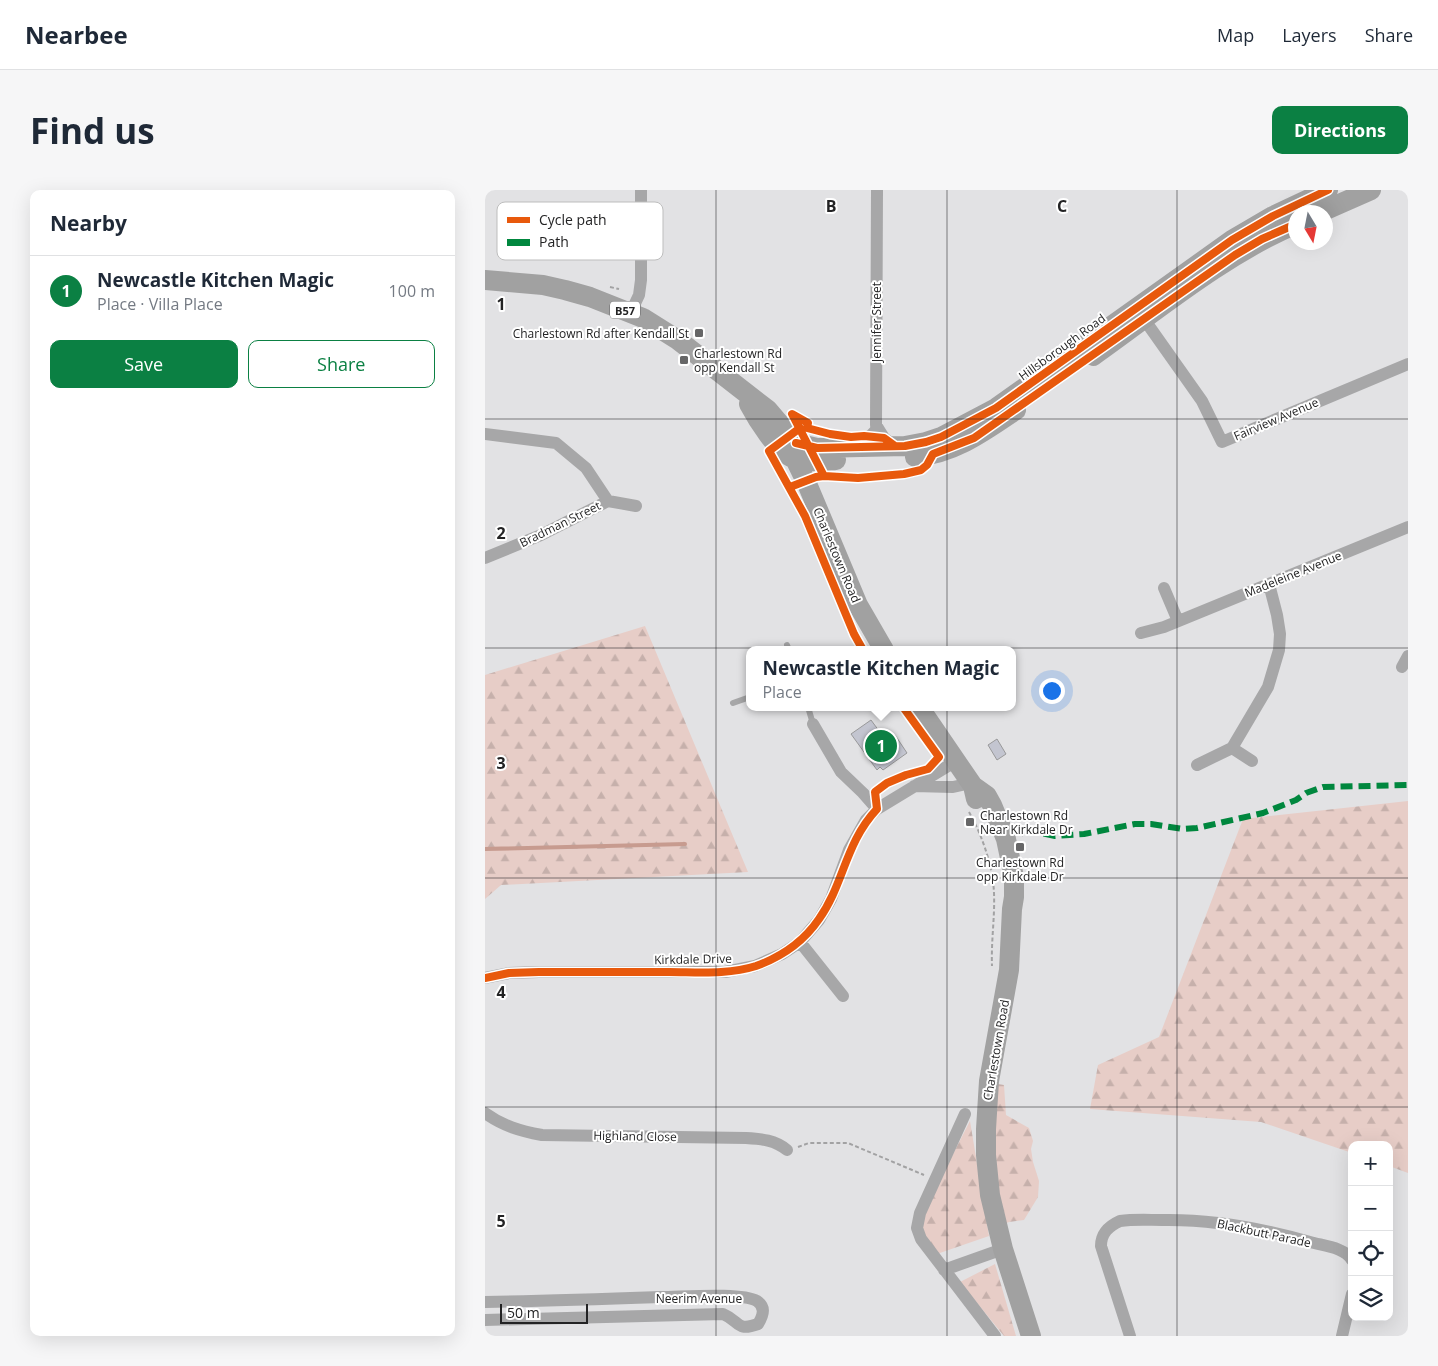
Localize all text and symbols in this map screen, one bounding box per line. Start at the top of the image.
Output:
text: Nearbee [25,18,128,51]
text: Map [1217,23,1254,47]
text: Layers [1282,23,1337,47]
text: Share [1365,23,1413,47]
button: Directions [1272,106,1408,154]
text: Find us [30,107,155,154]
text: B [826,195,836,217]
text: C [1057,195,1067,217]
legend [497,202,663,260]
north arrow [1288,205,1333,250]
text: Nearby [50,209,127,237]
text: Cycle path [539,210,607,229]
text: Path [539,232,569,251]
text: Newcastle Kitchen Magic [97,267,334,293]
text: 1 [61,280,71,302]
text: 100 m [389,280,435,302]
street label: Jennifer Street [868,282,885,363]
text: Place · Villa Place [97,293,223,315]
text: 1 [496,293,506,315]
road number: B57 [610,302,640,318]
street label: Hillsborough Road [1015,310,1109,384]
place label: Charlestown Rd after Kendall St [513,325,689,342]
marker: Charlestown Rd after Kendall St [693,327,705,339]
button: Save [50,340,238,388]
button: Share [248,340,435,388]
place label: Charlestown Rd opp Kendall St [694,345,782,376]
marker: Charlestown Rd opp Kendall St [678,354,690,366]
street label: Fairview Avenue [1231,393,1321,445]
street label: Bradman Street [517,497,603,551]
street label: Charlestown Road [809,505,865,605]
text: 2 [496,522,506,544]
street label: Madeleine Avenue [1242,547,1344,601]
popup [746,646,1016,711]
text: Newcastle Kitchen Magic [762,655,1000,681]
your location [1039,678,1065,704]
text: Place [762,681,802,703]
pin: 1 [865,727,897,765]
text: 3 [496,752,506,774]
place label: Charlestown Rd Near Kirkdale Dr [980,807,1073,838]
marker: Charlestown Rd Near Kirkdale Dr [964,816,976,828]
marker: Charlestown Rd opp Kirkdale Dr [1014,841,1026,853]
place label: Charlestown Rd opp Kirkdale Dr [976,854,1064,885]
street label: Kirkdale Drive [654,950,732,968]
text: 4 [496,981,506,1003]
street label: Charlestown Road [979,998,1013,1102]
street label: Highland Close [593,1127,677,1145]
map controls [1348,1141,1393,1321]
button: + [1348,1141,1393,1186]
button: − [1348,1186,1393,1231]
text: 5 [496,1210,506,1232]
street label: Blackbutt Parade [1216,1215,1313,1251]
button: locate [1348,1231,1393,1276]
button: layers [1348,1276,1393,1321]
street label: Neerim Avenue [656,1290,742,1307]
scale bar [500,1301,587,1324]
text: 50 m [507,1303,540,1322]

